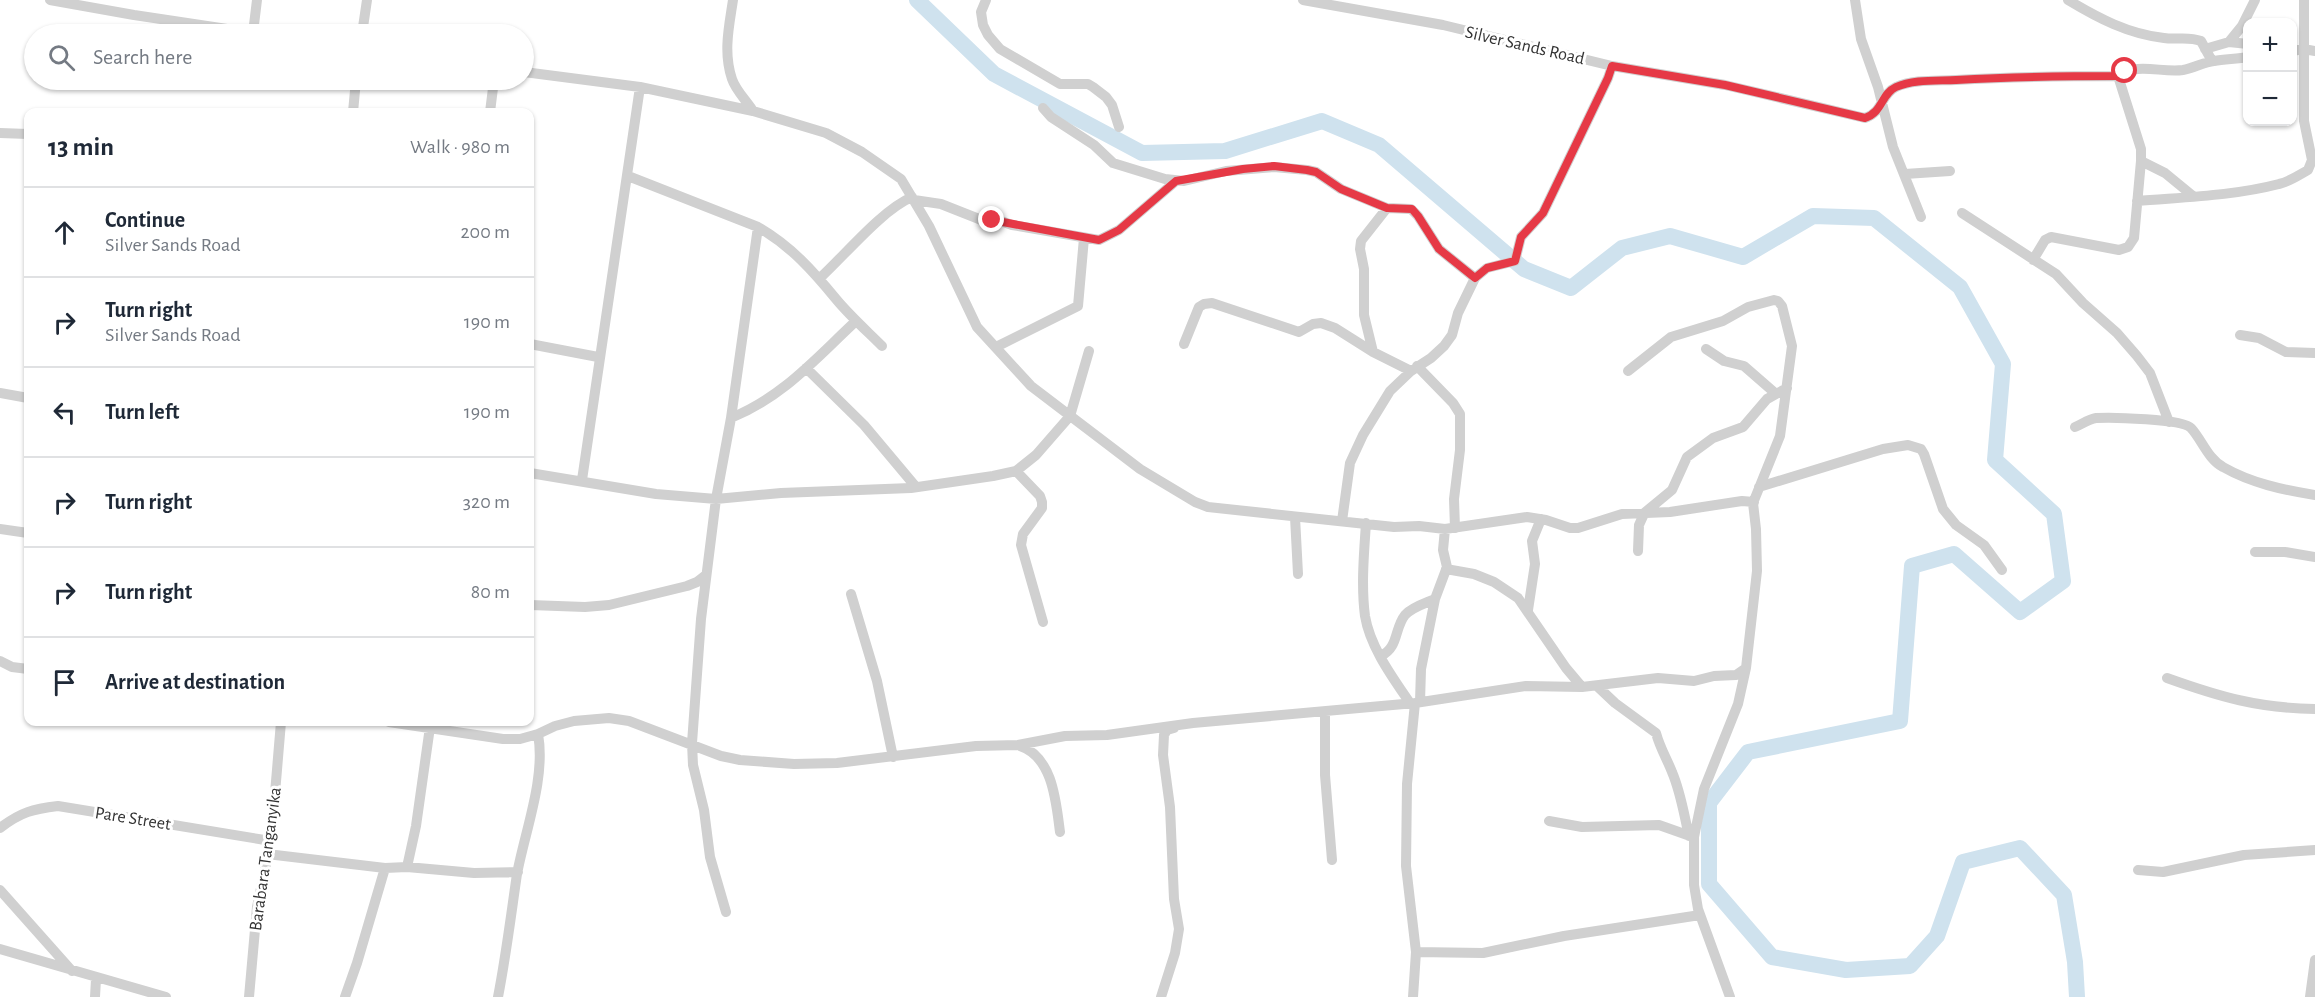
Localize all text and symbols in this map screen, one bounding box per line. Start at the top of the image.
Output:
map controls [2243,18,2297,126]
button: + [2243,18,2297,72]
street label: Silver Sands Road [1463,23,1586,68]
search box [24,24,534,90]
icon: search [45,41,78,74]
text: Search here [93,46,192,68]
route start [2111,57,2137,83]
button: − [2243,72,2297,126]
text: 13 min [48,134,114,160]
text: Walk · 980 m [410,137,510,157]
route end [978,206,1004,232]
text: Continue [105,209,185,231]
icon: ahead [48,216,81,249]
text: 200 m [460,222,510,242]
text: Silver Sands Road [105,235,241,255]
text: Turn right [105,299,192,321]
icon: right [48,306,81,339]
text: 190 m [464,312,510,332]
text: Silver Sands Road [105,325,241,345]
icon: left [48,396,81,429]
text: Turn left [105,401,179,423]
text: 190 m [464,402,510,422]
icon: right [48,486,81,519]
text: Turn right [105,491,192,513]
text: 320 m [463,492,510,512]
icon: right [48,576,81,609]
text: Turn right [105,581,192,603]
text: 80 m [471,582,510,602]
icon: arrive [48,666,81,699]
text: Arrive at destination [105,671,285,693]
street label: Barabara Tanganyika [247,786,285,932]
street label: Pare Street [94,804,172,834]

